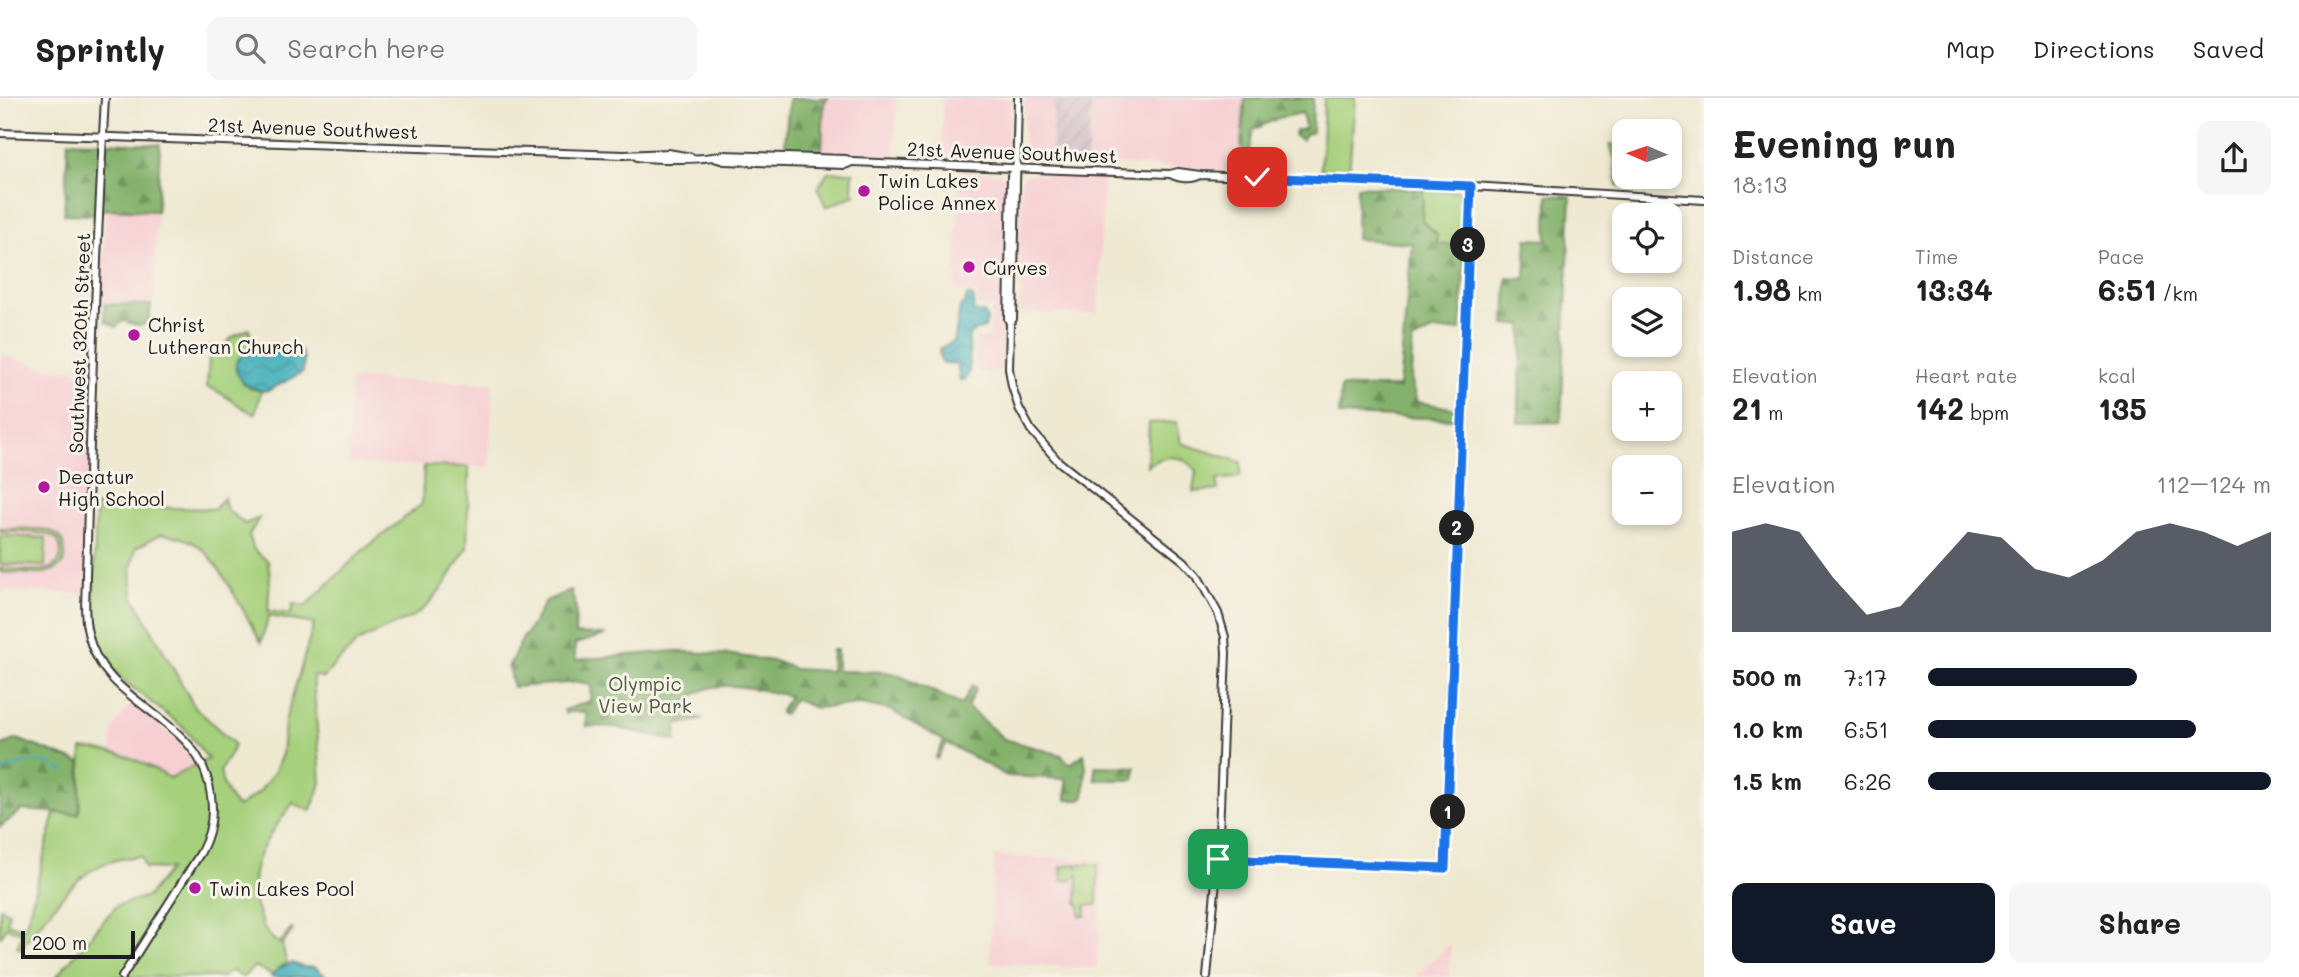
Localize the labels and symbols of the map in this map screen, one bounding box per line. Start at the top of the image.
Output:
street label: 21st Avenue Southwest [208,112,418,144]
north arrow [1612,119,1682,189]
street label: 21st Avenue Southwest [907,136,1117,168]
pin [1227,147,1287,207]
place label: Twin Lakes Police Annex [878,168,996,215]
marker: Twin Lakes Police Annex [856,183,872,199]
pin: 3 [1450,228,1486,262]
street label: Southwest 320th Street [63,232,95,454]
place label: Curves [983,255,1048,280]
marker: Curves [961,259,977,275]
place label: Christ Lutheran Church [148,312,303,359]
marker: Christ Lutheran Church [126,327,142,343]
place label: Decatur High School [58,464,165,511]
marker: Decatur High School [36,479,52,495]
pin: 2 [1440,510,1474,546]
park label: Olympic View Park [598,671,692,718]
pin: 1 [1430,794,1466,830]
pin [1188,829,1248,889]
place label: Twin Lakes Pool [209,876,355,901]
marker: Twin Lakes Pool [187,880,203,896]
scale bar [21,928,135,960]

